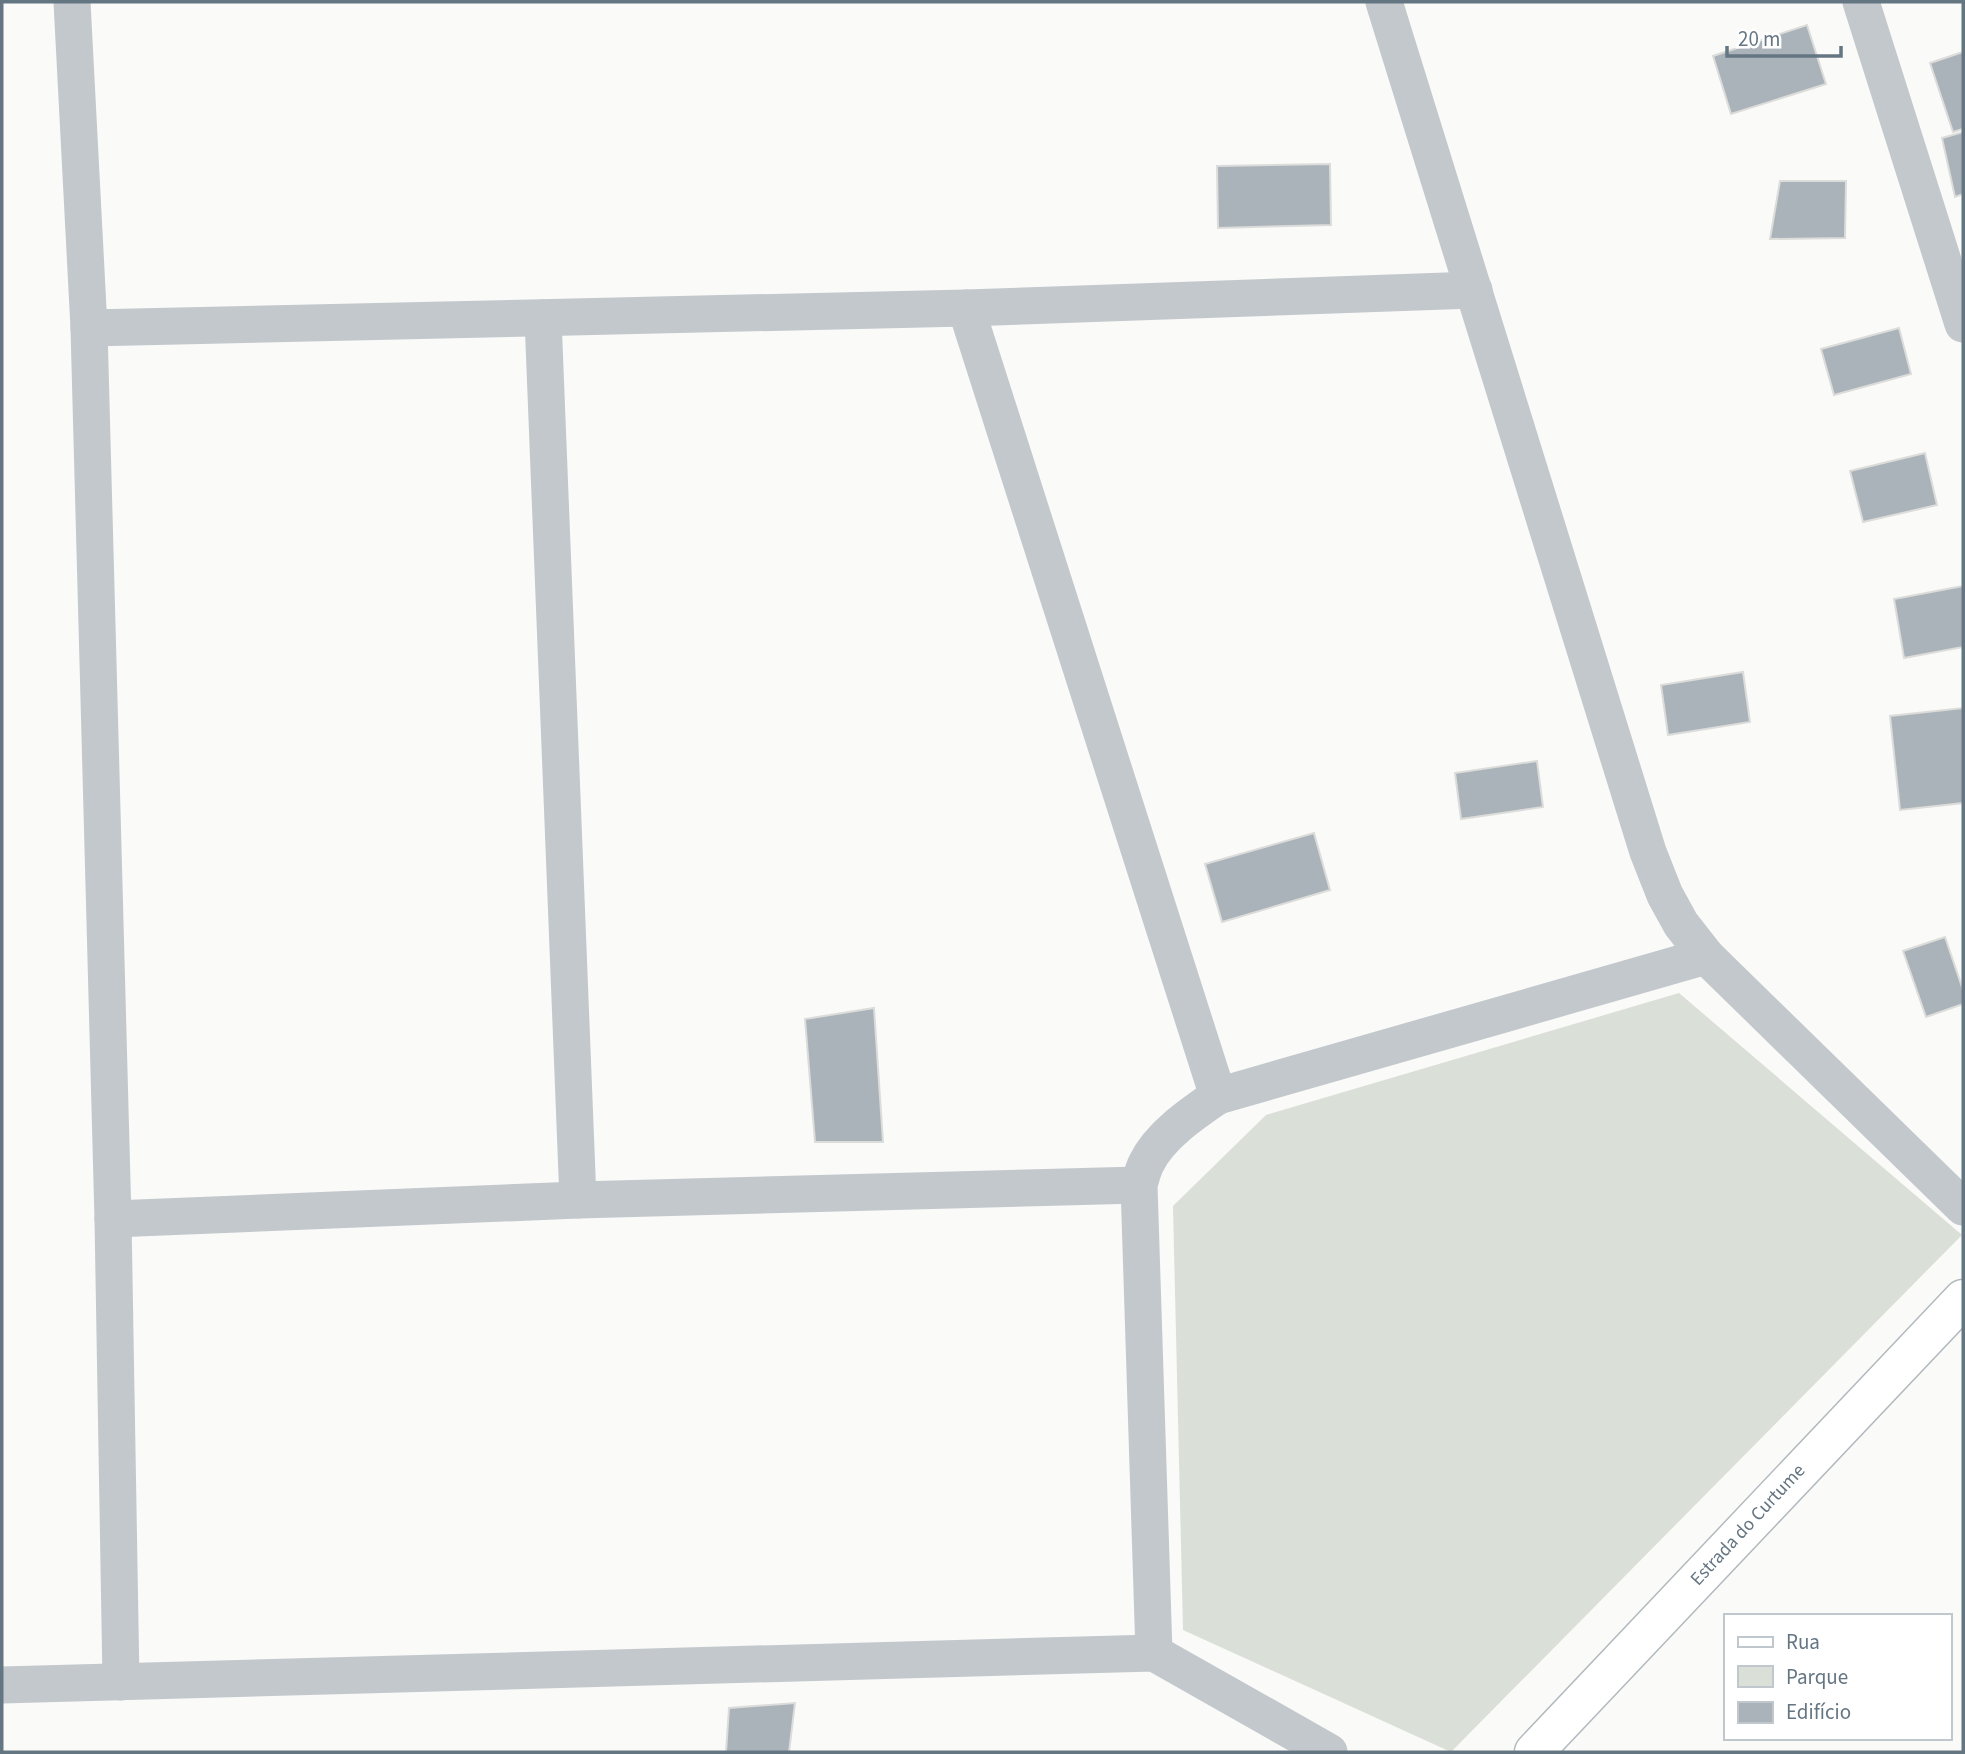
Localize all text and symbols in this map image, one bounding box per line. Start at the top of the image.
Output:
scale bar [1727,14,1841,58]
text: 20 m [1738,24,1780,54]
street label: Estrada do Curtume [1684,1458,1812,1592]
legend [1724,1614,1951,1740]
text: Rua [1786,1627,1820,1657]
text: Parque [1786,1662,1848,1692]
text: Edifício [1786,1697,1851,1727]

